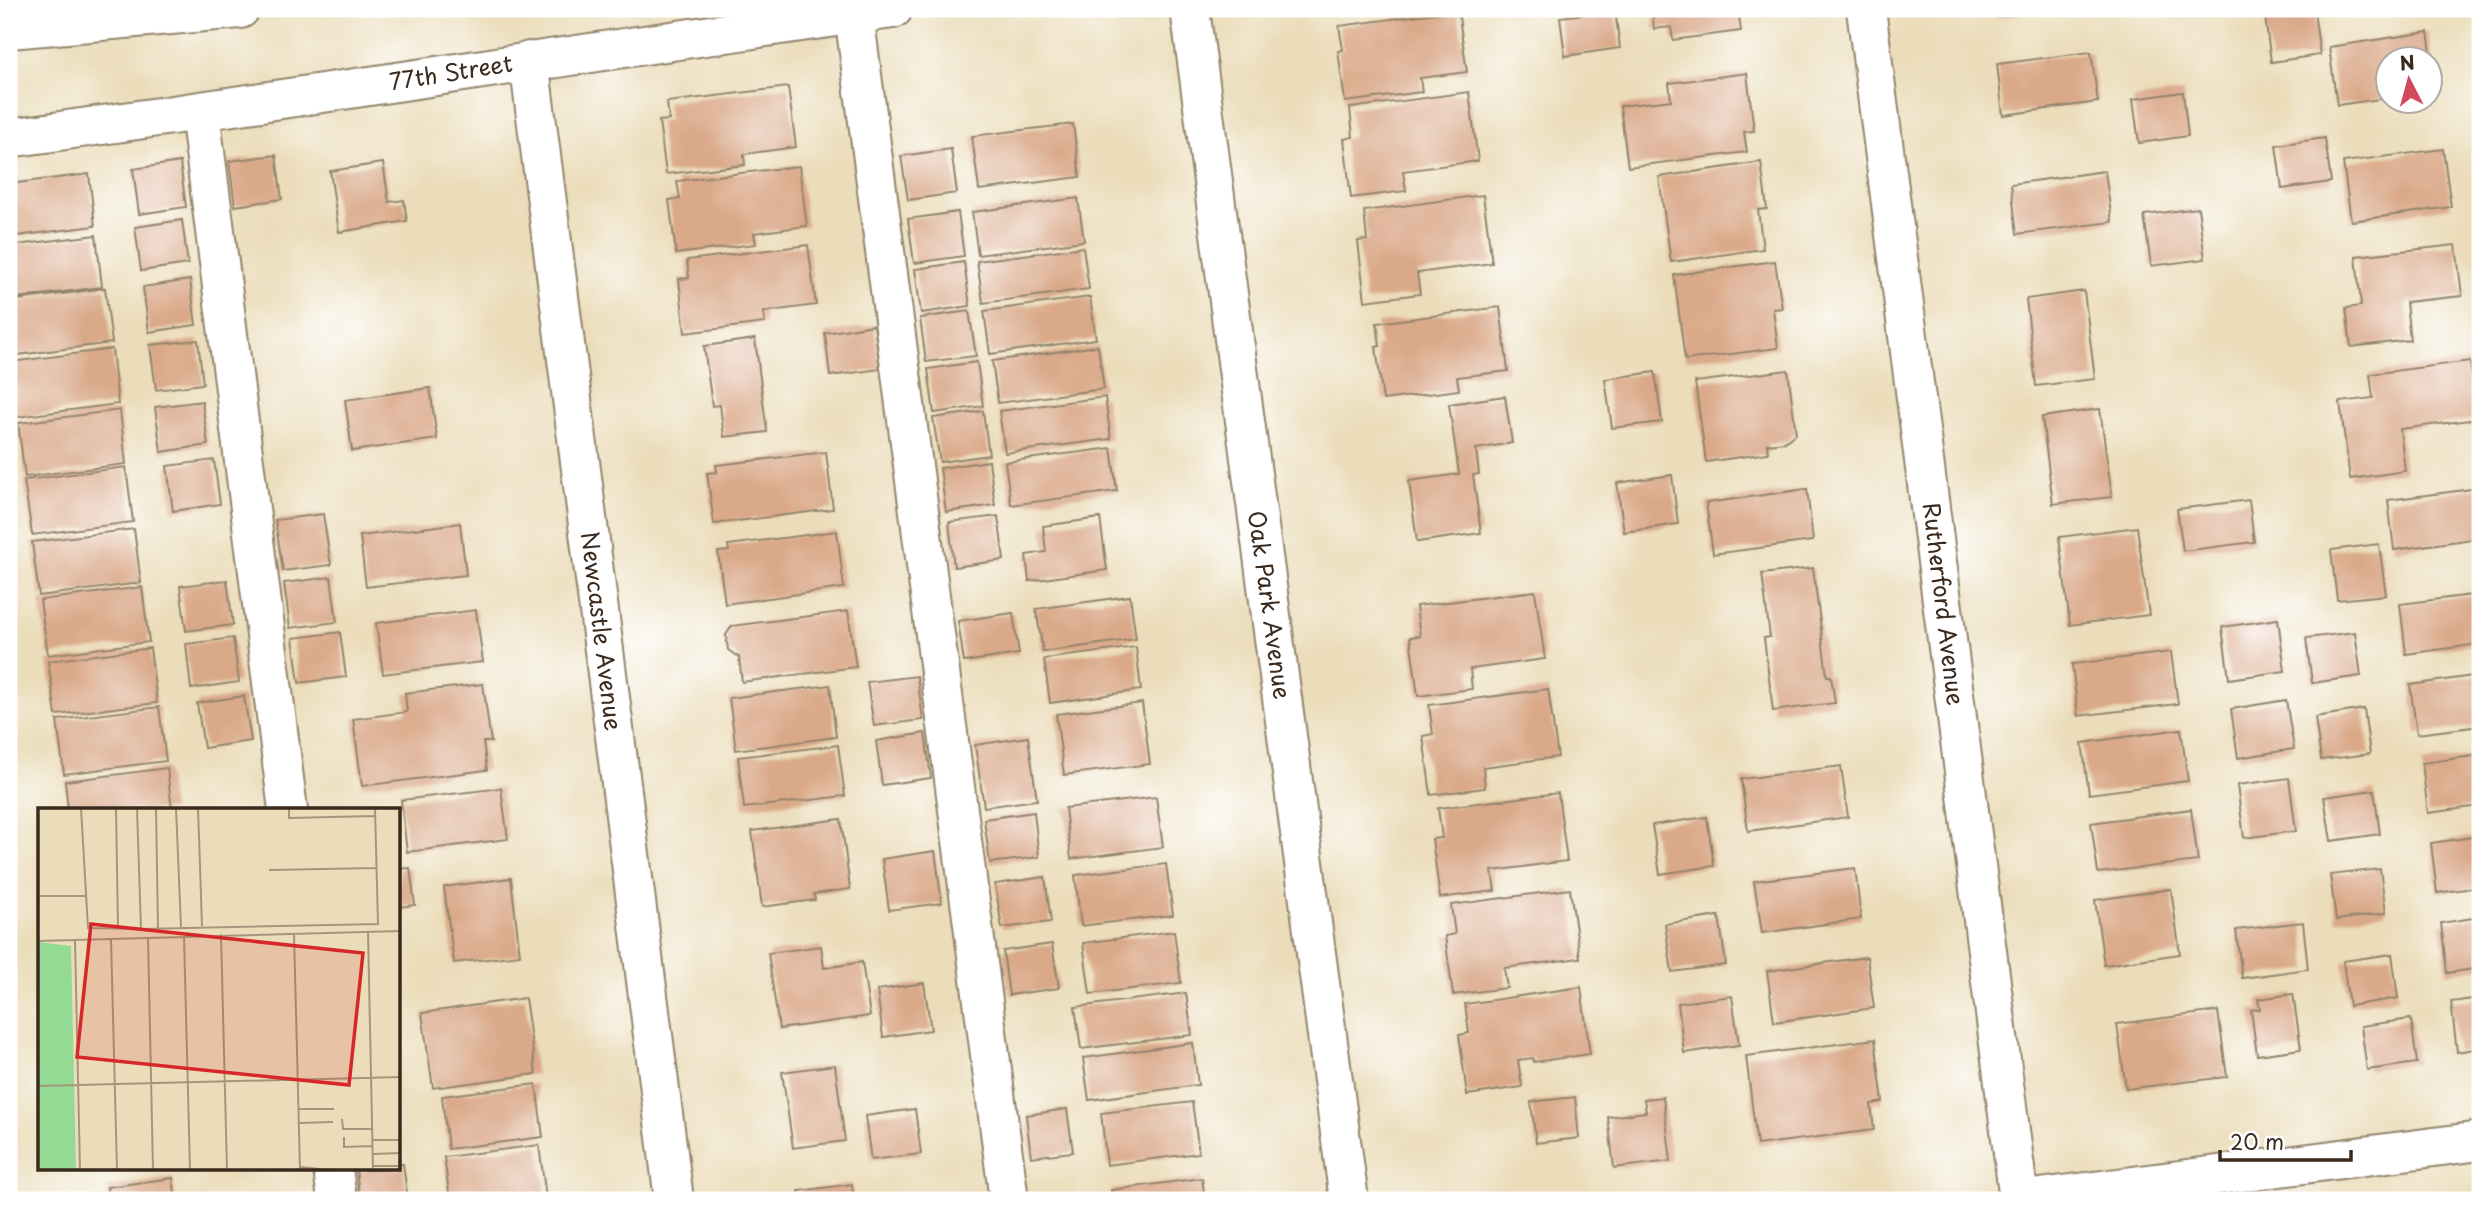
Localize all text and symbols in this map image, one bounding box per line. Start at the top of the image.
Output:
street label: 77th Street [387,45,515,99]
north arrow [2374,46,2444,116]
text: N [2398,47,2416,77]
street label: Rutherford Avenue [1915,501,1974,707]
street label: Oak Park Avenue [1240,508,1301,701]
street label: Newcastle Avenue [573,529,632,732]
inset map [38,808,401,1170]
scale bar [2220,1118,2351,1162]
text: 20 m [2230,1125,2284,1157]

